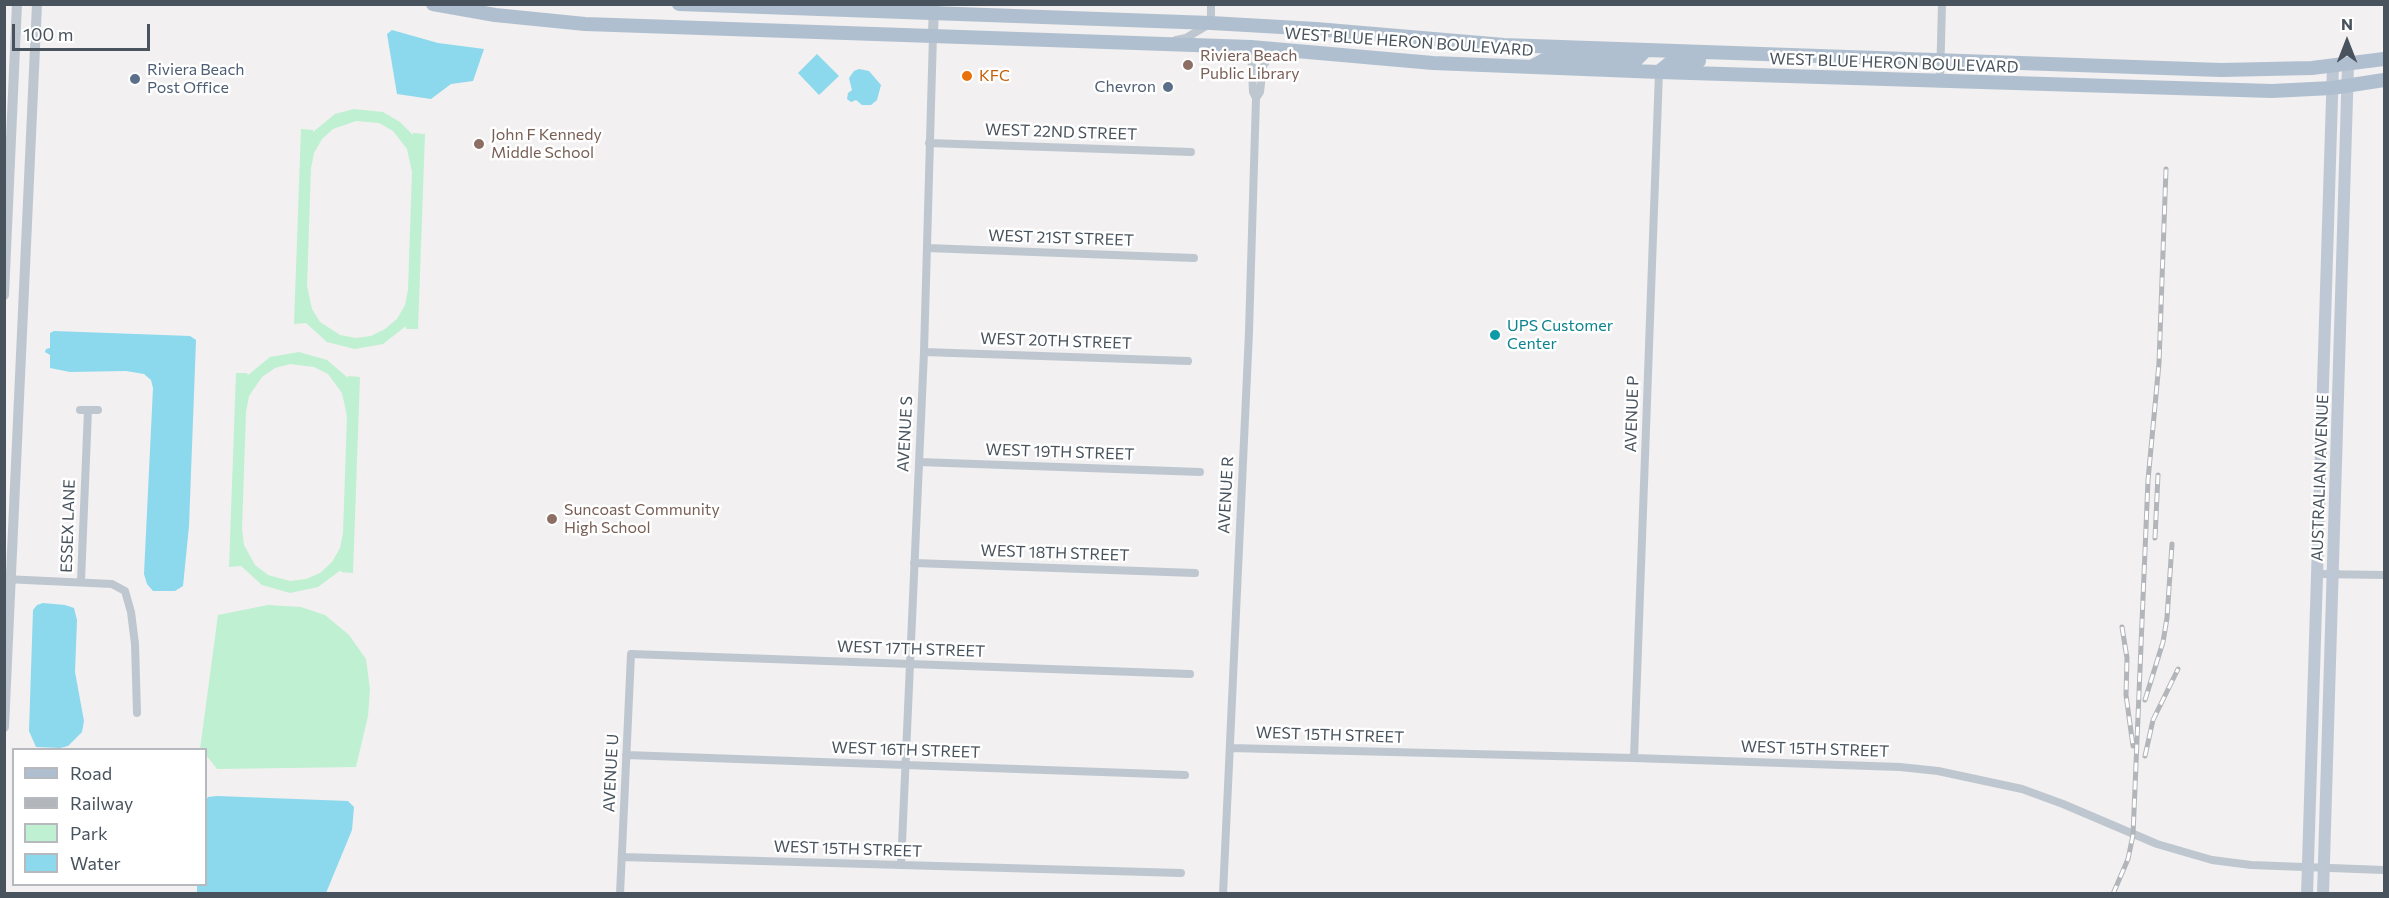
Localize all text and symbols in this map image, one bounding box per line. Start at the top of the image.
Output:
scale bar [15,12,153,50]
north arrow [2317,12,2377,72]
text: N [2341,14,2353,33]
text: 100 m [23,23,73,45]
street label: WEST BLUE HERON BOULEVARD [1284,24,1534,60]
place label: Riviera Beach Public Library [1200,46,1300,84]
street label: WEST BLUE HERON BOULEVARD [1769,49,2019,77]
marker: Riviera Beach Public Library [1181,58,1195,72]
place label: Riviera Beach Post Office [147,60,244,98]
place label: KFC [979,66,1010,86]
marker: KFC [960,69,974,83]
marker: Riviera Beach Post Office [128,72,142,86]
place label: Chevron [1095,77,1156,97]
marker: Chevron [1161,80,1175,94]
street label: WEST 22ND STREET [985,120,1137,144]
place label: John F Kennedy Middle School [491,125,602,163]
marker: John F Kennedy Middle School [472,137,486,151]
street label: WEST 21ST STREET [988,226,1134,250]
place label: UPS Customer Center [1507,316,1613,354]
marker: UPS Customer Center [1488,328,1502,342]
street label: WEST 20TH STREET [980,329,1132,353]
street label: AVENUE P [1621,375,1643,453]
street label: AUSTRALIAN AVENUE [2307,394,2333,562]
street label: AVENUE S [893,396,917,472]
street label: WEST 19TH STREET [985,440,1135,464]
street label: AVENUE R [1214,456,1238,534]
street label: ESSEX LANE [57,479,79,573]
place label: Suncoast Community High School [564,500,720,538]
marker: Suncoast Community High School [545,512,559,526]
street label: WEST 18TH STREET [980,541,1130,565]
street label: WEST 17TH STREET [837,637,985,661]
street label: WEST 15TH STREET [1255,723,1405,747]
street label: AVENUE U [599,733,623,813]
street label: WEST 15TH STREET [1740,737,1890,761]
street label: WEST 16TH STREET [831,738,981,762]
legend [12,748,207,886]
text: Road [70,762,112,784]
text: Railway [70,792,133,814]
text: Park [70,822,108,844]
street label: WEST 15TH STREET [773,837,923,861]
text: Water [70,852,121,874]

